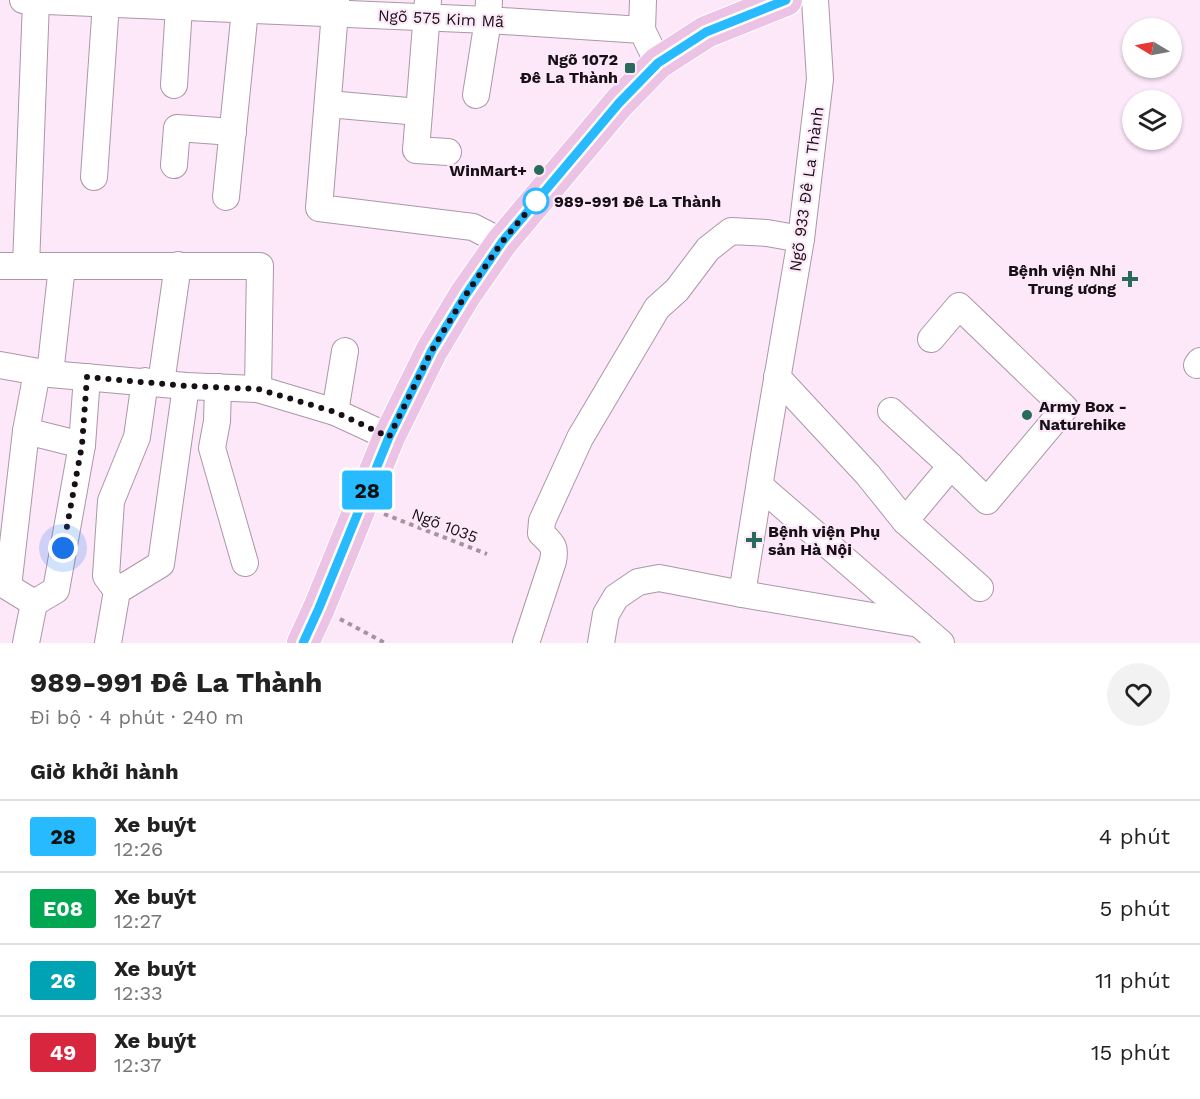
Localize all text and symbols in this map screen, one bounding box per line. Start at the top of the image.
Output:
street label: Ngõ 575 Kim Mã [377,6,505,31]
north arrow [1122,18,1182,78]
map controls [1122,18,1182,150]
place label: Ngõ 1072 Đê La Thành [520,50,618,87]
marker: Ngõ 1072 Đê La Thành [623,61,637,75]
button: layers [1122,90,1182,150]
street label: Ngõ 933 Đê La Thành [785,105,828,273]
place label: WinMart+ [449,161,527,180]
marker: WinMart+ [532,163,546,177]
marker: 989-991 Đê La Thành [523,188,549,214]
place label: 989-991 Đê La Thành [554,192,721,211]
place label: Bệnh viện Nhi Trung ương [1008,261,1116,298]
marker: Bệnh viện Nhi Trung ương [1121,270,1139,288]
place label: Army Box - Naturehike [1039,397,1127,434]
marker: Army Box - Naturehike [1020,408,1034,422]
line badge: 28 [340,470,394,510]
text: 28 [354,478,380,503]
street label: Ngõ 1035 [409,504,481,547]
place label: Bệnh viện Phụ sản Hà Nội [768,522,880,559]
marker: Bệnh viện Phụ sản Hà Nội [745,531,763,549]
your location [48,533,78,563]
button: heart [1107,663,1170,726]
text: 989-991 Đê La Thành [30,666,322,699]
text: Đi bộ · 4 phút · 240 m [30,705,244,729]
text: Giờ khởi hành [30,759,179,784]
text: Xe buýt [114,812,196,837]
text: 28 [50,824,76,849]
text: 4 phút [1099,824,1170,849]
text: 12:26 [114,837,163,861]
text: Xe buýt [114,884,196,909]
text: E08 [43,896,83,921]
text: 5 phút [1099,896,1170,921]
text: 12:27 [114,909,162,933]
text: Xe buýt [114,956,196,981]
text: 26 [50,968,76,993]
text: 11 phút [1095,968,1170,993]
text: 12:33 [114,981,163,1005]
text: Xe buýt [114,1028,196,1053]
text: 49 [50,1040,76,1065]
text: 15 phút [1091,1040,1170,1065]
text: 12:37 [114,1053,161,1077]

